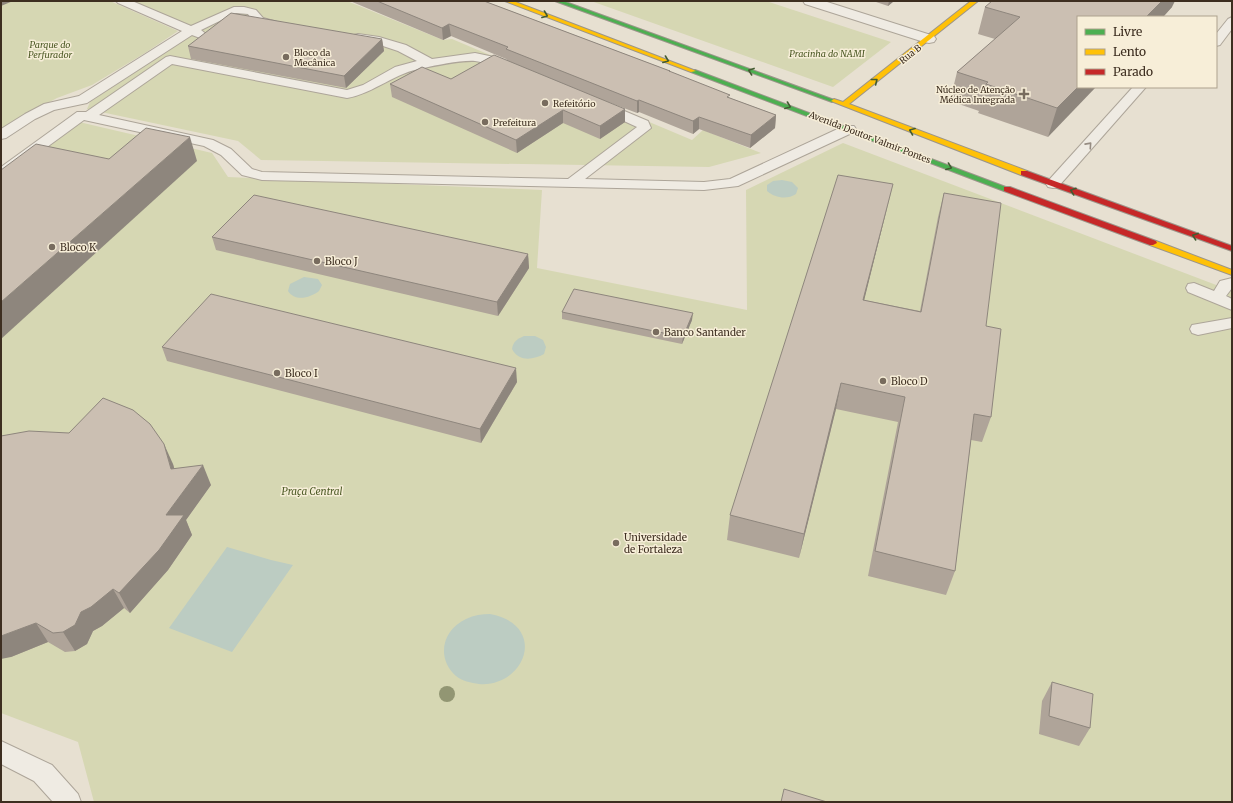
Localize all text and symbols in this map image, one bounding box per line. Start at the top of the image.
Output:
one-way arrow [541,10,548,18]
legend [1077,16,1217,88]
text: Livre [1113,24,1142,39]
park label: Parque do Perfurador [28,39,72,60]
street label: Rua B [897,42,923,66]
text: Lento [1113,44,1146,59]
place label: Bloco da Mecânica [294,47,335,68]
park label: Pracinha do NAMI [789,48,866,59]
marker: Bloco da Mecânica [281,52,291,62]
one-way arrow [663,56,670,64]
text: Parado [1113,64,1153,79]
one-way arrow [748,67,755,75]
one-way arrow [871,78,878,85]
place label: Núcleo de Atenção Médica Integrada [936,84,1015,105]
marker: Núcleo de Atenção Médica Integrada [1018,88,1030,100]
marker: Refeitório [540,98,550,108]
place label: Refeitório [553,98,595,109]
one-way arrow [785,101,792,110]
street label: Avenida Doutor Valmir Pontes [807,108,933,166]
marker: Prefeitura [480,117,490,127]
place label: Prefeitura [493,117,536,128]
one-way arrow [909,127,916,135]
one-way arrow [1084,142,1091,150]
one-way arrow [946,162,953,170]
one-way arrow [1070,188,1077,196]
one-way arrow [1192,232,1199,240]
place label: Bloco K [60,241,97,254]
marker: Bloco K [47,242,57,252]
place label: Bloco J [325,255,358,268]
marker: Bloco J [312,256,322,266]
place label: Banco Santander [664,326,746,339]
marker: Banco Santander [651,327,661,337]
place label: Bloco I [285,367,318,380]
marker: Bloco I [272,368,282,378]
place label: Bloco D [891,375,928,388]
marker: Bloco D [878,376,888,386]
park label: Praça Central [282,485,343,498]
place label: Universidade de Fortaleza [624,531,687,556]
marker: Universidade de Fortaleza [611,538,621,548]

